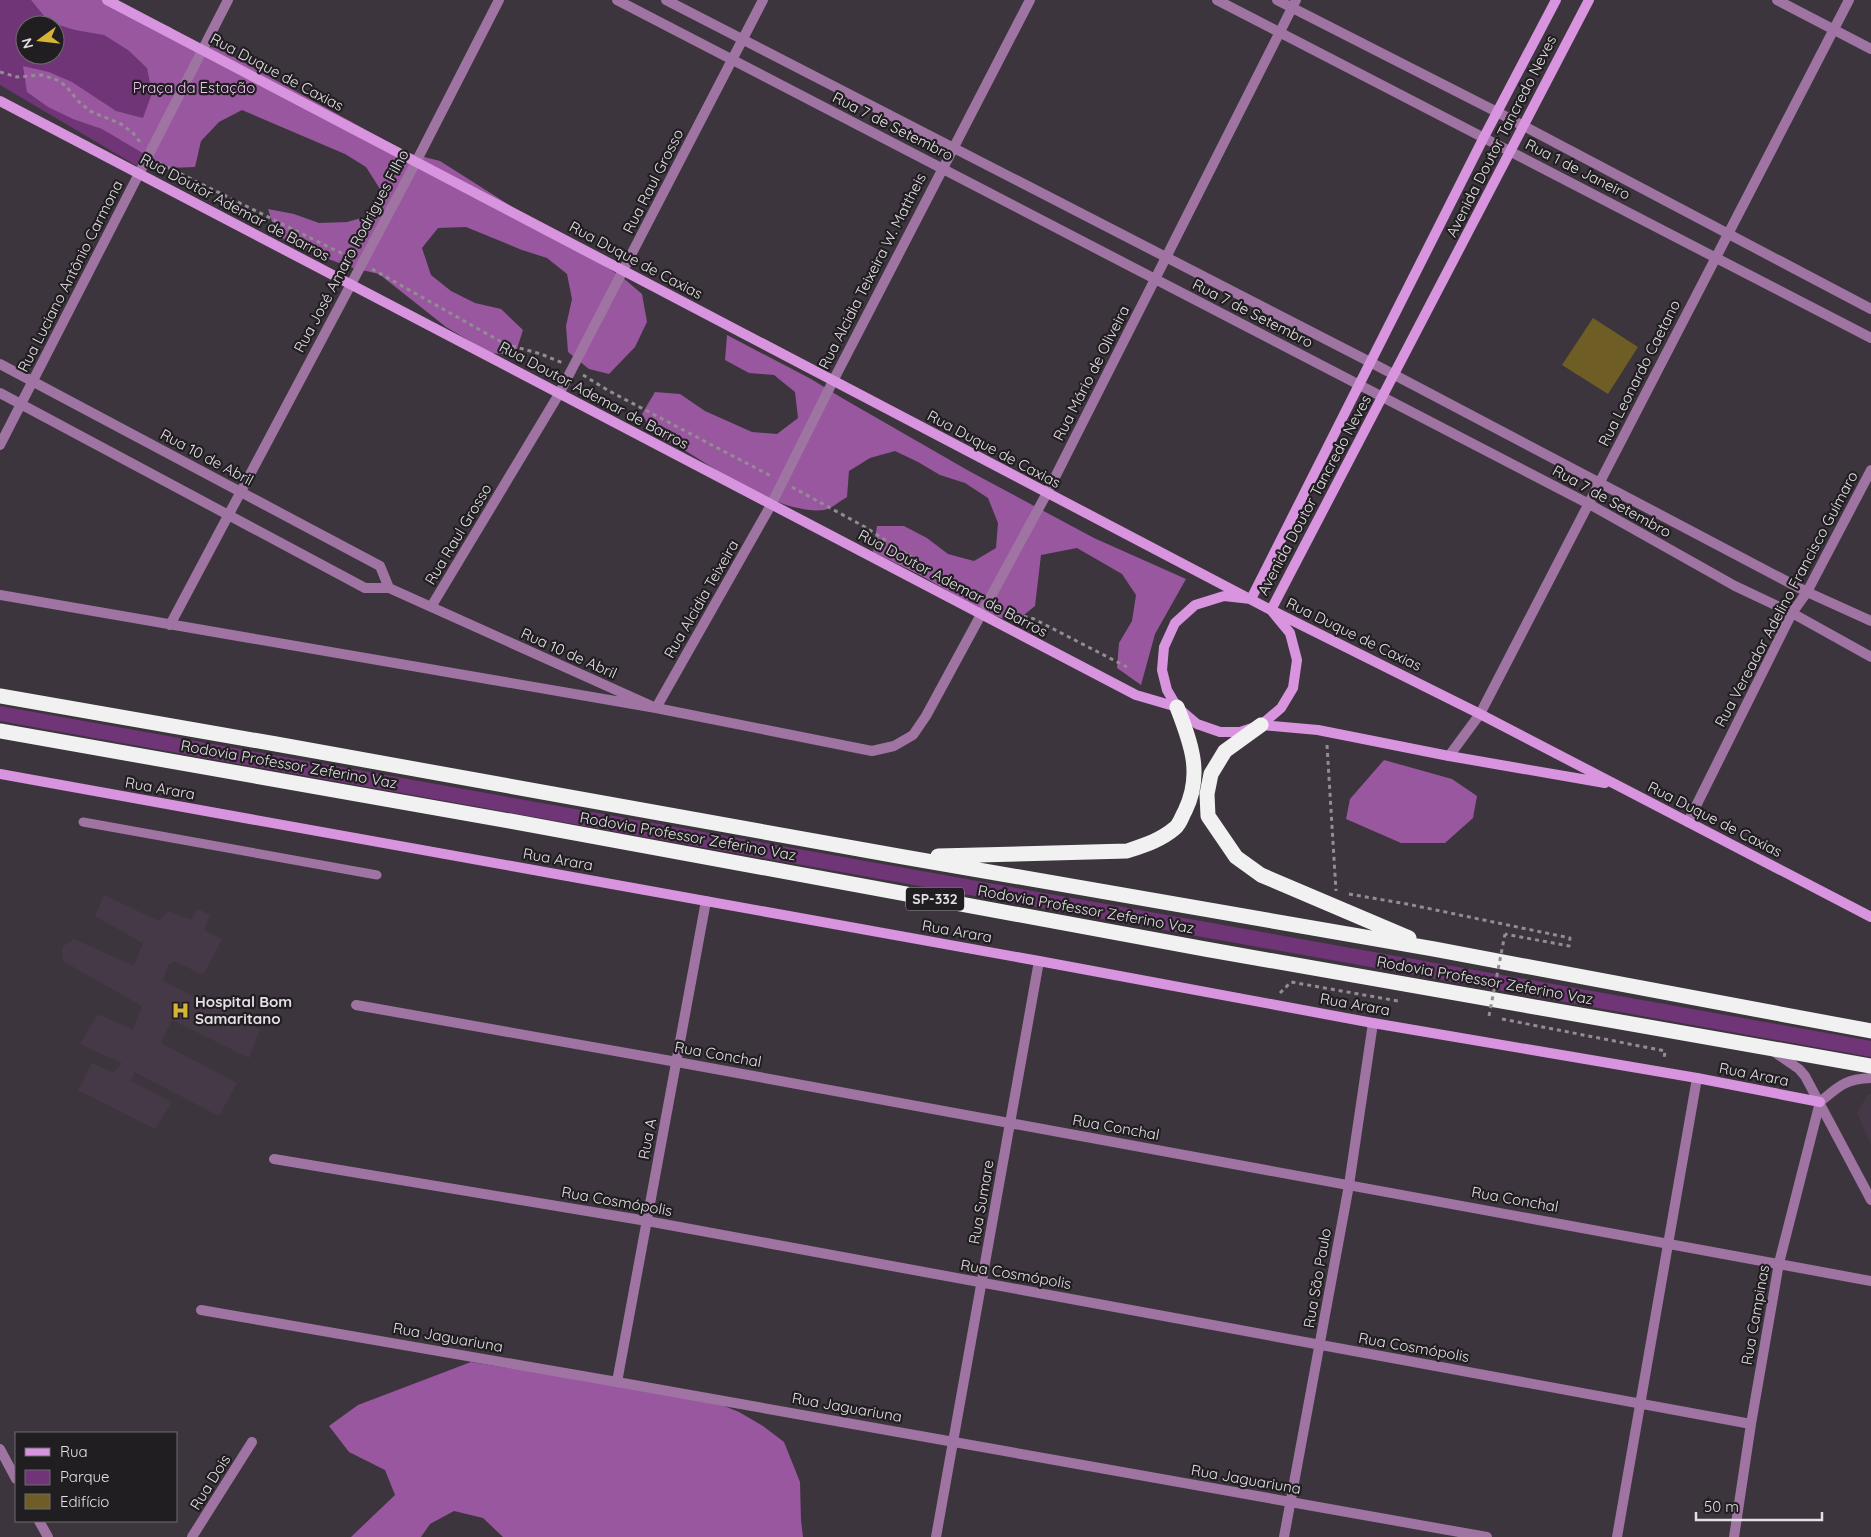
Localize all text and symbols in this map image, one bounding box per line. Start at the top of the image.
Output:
north arrow [15,15,65,65]
street label: Rua Duque de Caxias [207,29,347,115]
street label: Avenida Doutor Tancredo Neves [1442,32,1560,240]
text: N [17,36,37,51]
park label: Praça da Estação [133,78,255,97]
street label: Rua 7 de Setembro [830,87,956,165]
street label: Rua Raul Grosso [618,126,688,236]
street label: Rua 1 de Janeiro [1522,134,1634,204]
street label: Rua José Amaro Rodrigues Filho [289,146,413,356]
street label: Rua Doutor Ademar de Barros [137,149,333,265]
street label: Rua Alcidia Teixeira W. Mattheis [814,170,930,372]
street label: Rua Luciano Antônio Carmona [13,177,127,375]
street label: Rua Duque de Caxias [566,217,706,303]
street label: Rua 7 de Setembro [1190,274,1316,352]
street label: Rua Leonardo Caetano [1594,297,1684,449]
street label: Rua Mário de Oliveira [1049,302,1133,444]
street label: Rua Doutor Ademar de Barros [496,337,692,453]
street label: Avenida Doutor Tancredo Neves [1253,392,1375,598]
street label: Rua Duque de Caxias [924,406,1064,492]
street label: Rua 10 de Abril [157,424,257,490]
street label: Rua 7 de Setembro [1549,461,1675,541]
street label: Rua Vereador Adelino Francisco Guímaro [1710,468,1862,730]
street label: Rua Raul Grosso [420,480,496,588]
street label: Rua Doutor Ademar de Barros [855,525,1051,641]
street label: Rua Alcidia Teixeira [659,536,743,662]
street label: Rua Duque de Caxias [1283,593,1425,675]
street label: Rua 10 de Abril [518,623,620,683]
street label: Rodovia Professor Zeferino Vaz [179,736,399,792]
street label: Rua Arara [124,773,196,803]
street label: Rua Duque de Caxias [1645,777,1785,861]
street label: Rodovia Professor Zeferino Vaz [578,808,798,864]
street label: Rua Arara [522,844,594,874]
street label: Rodovia Professor Zeferino Vaz [976,881,1196,937]
road number: SP-332 [906,888,964,911]
street label: Rua Arara [921,916,993,946]
street label: Rodovia Professor Zeferino Vaz [1375,952,1595,1008]
street label: Rua Arara [1319,989,1391,1019]
place label: Hospital Bom Samaritano [195,992,292,1028]
hospital icon: Hospital Bom Samaritano [171,1000,191,1020]
street label: Rua Conchal [673,1037,763,1071]
street label: Rua Arara [1717,1058,1791,1090]
street label: Rua Conchal [1071,1110,1161,1144]
street label: Rua A [634,1117,660,1161]
street label: Rua Sumare [964,1158,998,1246]
street label: Rua Cosmópolis [560,1182,674,1220]
street label: Rua Conchal [1470,1182,1560,1216]
street label: Rua São Paulo [1299,1227,1335,1329]
street label: Rua Cosmópolis [959,1255,1073,1293]
street label: Rua Campinas [1737,1263,1773,1367]
street label: Rua Jaguariuna [391,1318,505,1356]
street label: Rua Cosmópolis [1357,1328,1471,1366]
street label: Rua Jaguariuna [790,1388,904,1426]
legend [15,1432,178,1522]
text: Rua [60,1442,88,1461]
street label: Rua Dois [186,1451,234,1513]
street label: Rua Jaguariuna [1189,1460,1303,1498]
text: Parque [60,1467,110,1486]
scale bar [1696,1490,1822,1522]
text: Edifício [60,1492,109,1511]
text: 50 m [1704,1497,1739,1516]

